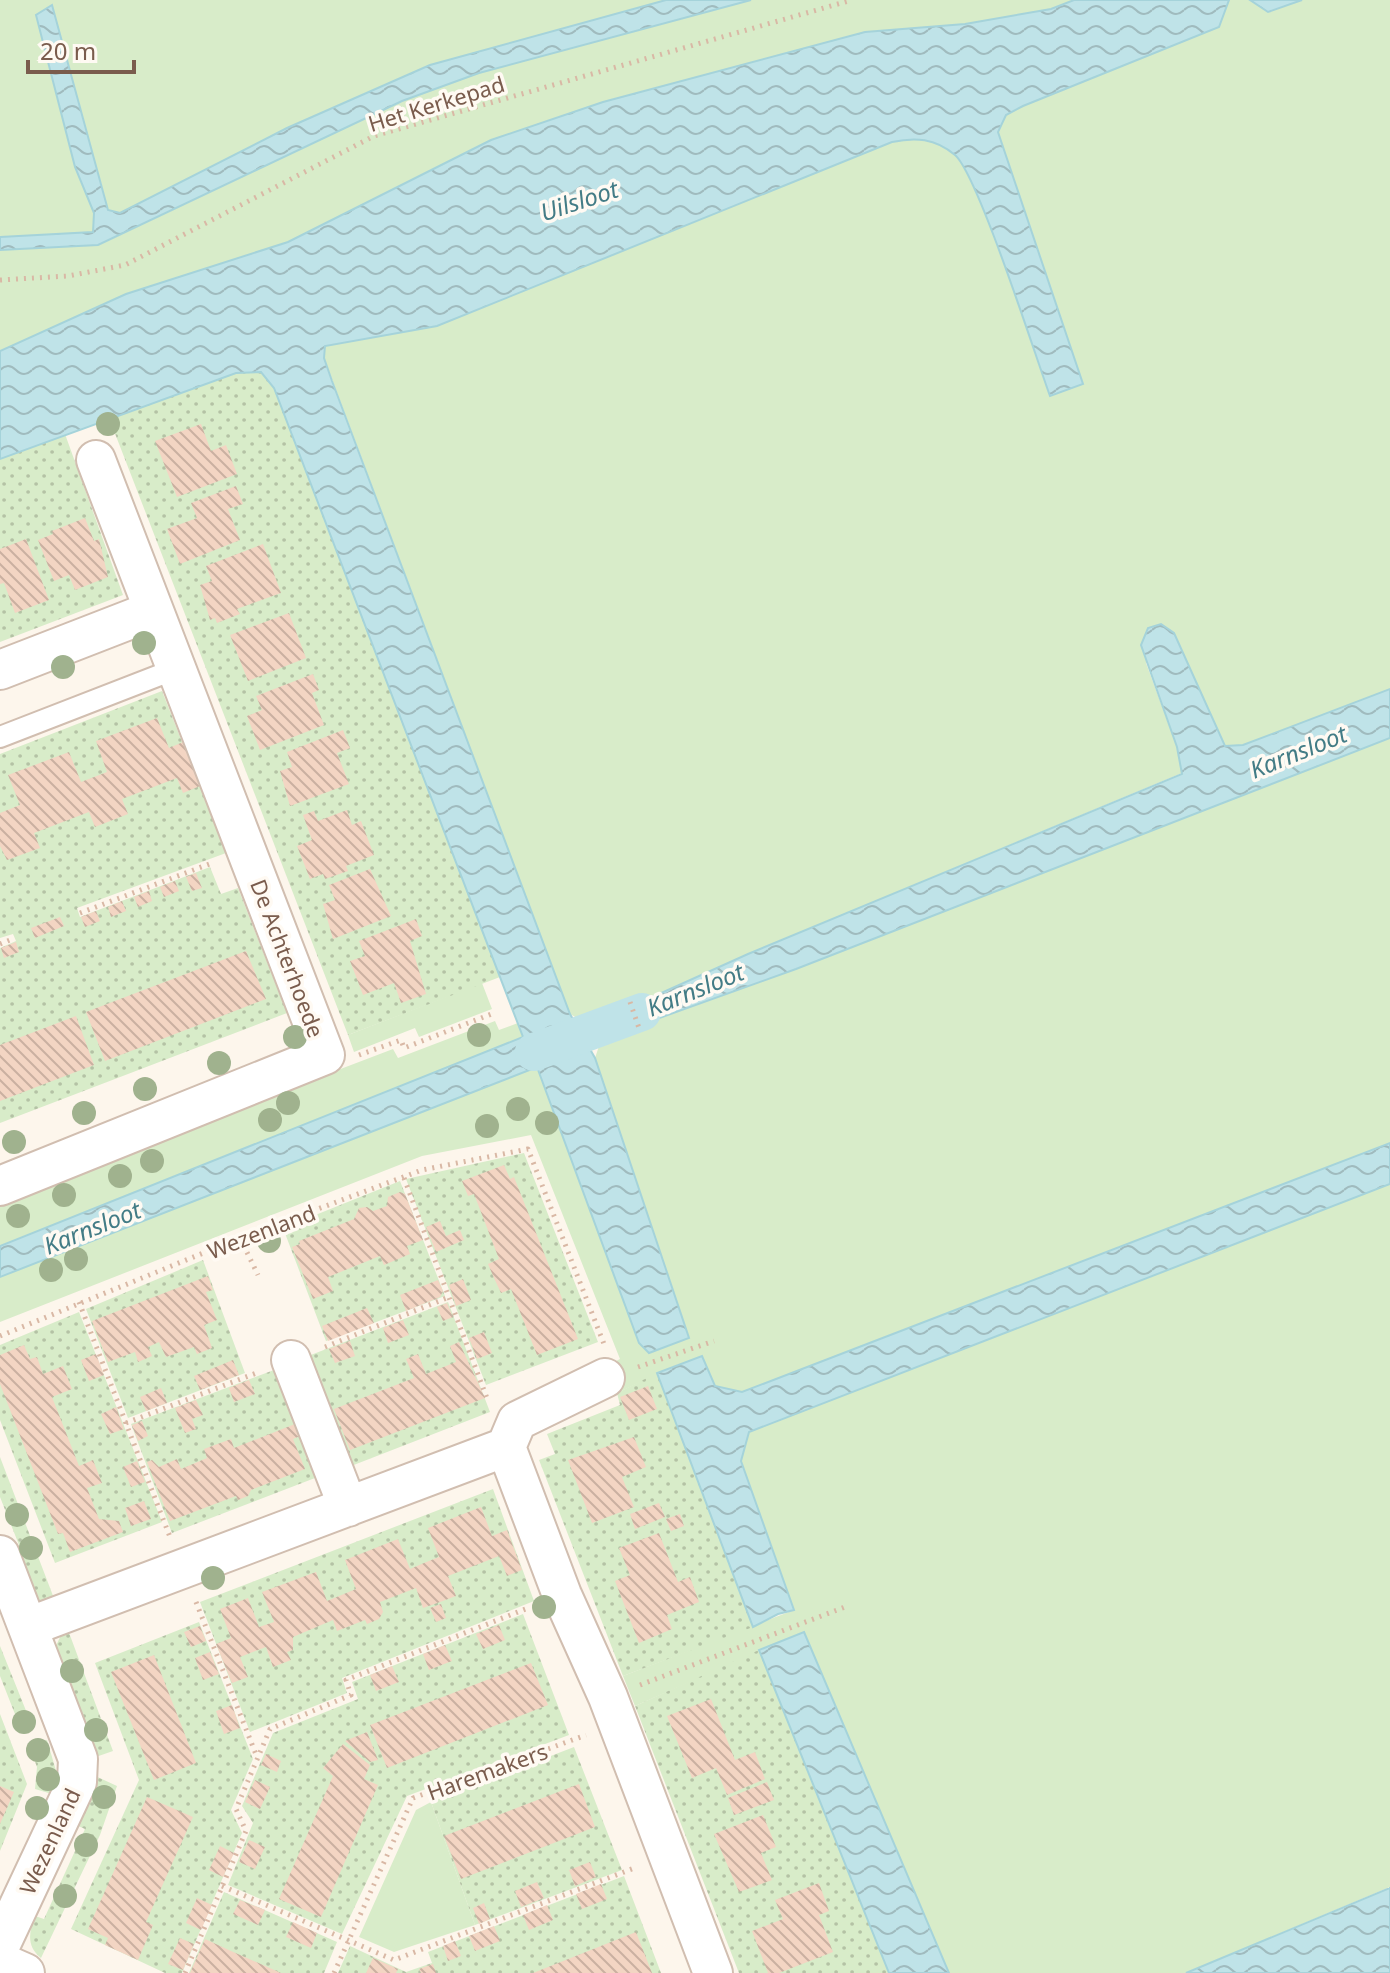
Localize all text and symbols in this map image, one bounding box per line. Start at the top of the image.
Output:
scale bar [28,24,134,74]
text: 20 m [40,34,96,67]
street label: Het Kerkepad [364,68,508,138]
water label: Uilsloot [536,172,623,228]
water label: Karnsloot [1244,716,1352,785]
street label: De Achterhoede [244,875,332,1041]
water label: Karnsloot [641,954,749,1023]
water label: Karnsloot [38,1192,146,1261]
street label: Wezenland [203,1197,319,1265]
street label: Haremakers [422,1735,552,1807]
street label: Wezenland [11,1783,87,1899]

